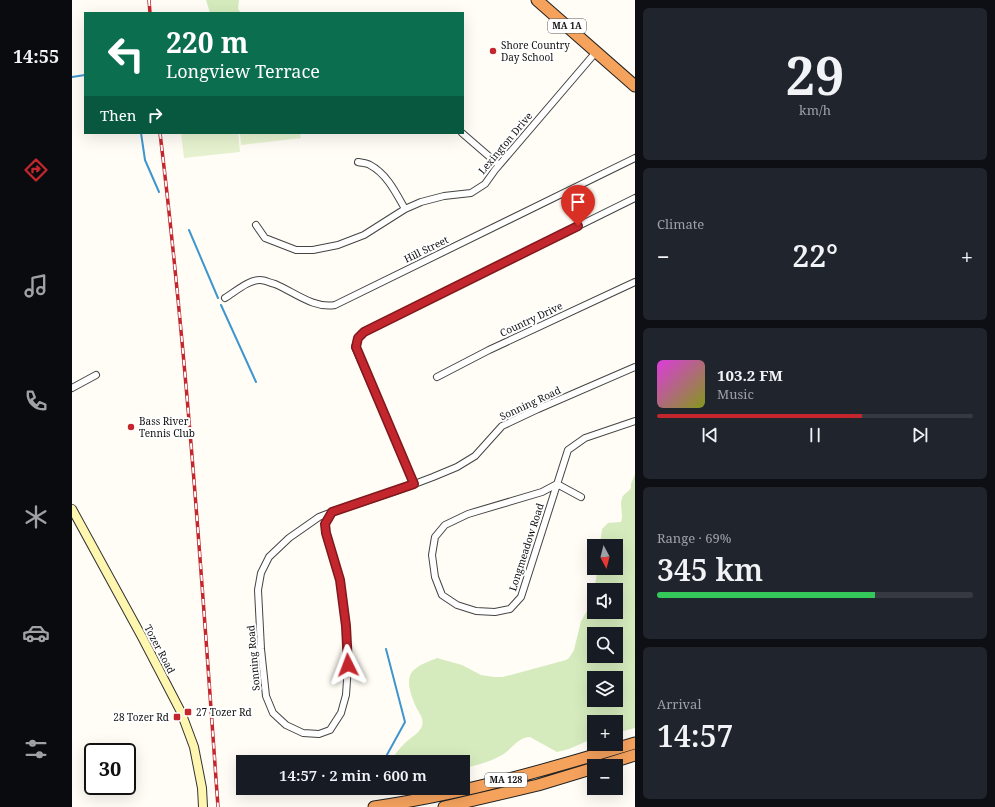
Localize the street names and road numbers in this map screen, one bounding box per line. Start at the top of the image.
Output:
road number: MA 1A [548,19,586,33]
street label: Lexington Drive [475,109,535,177]
street label: Hill Street [401,232,451,266]
street label: Country Drive [497,298,565,340]
street label: Sonning Road [497,383,563,423]
street label: Longmeadow Road [505,501,547,593]
street label: Tozer Road [141,622,179,676]
street label: Sonning Road [243,625,263,691]
road number: MA 128 [485,773,527,787]

